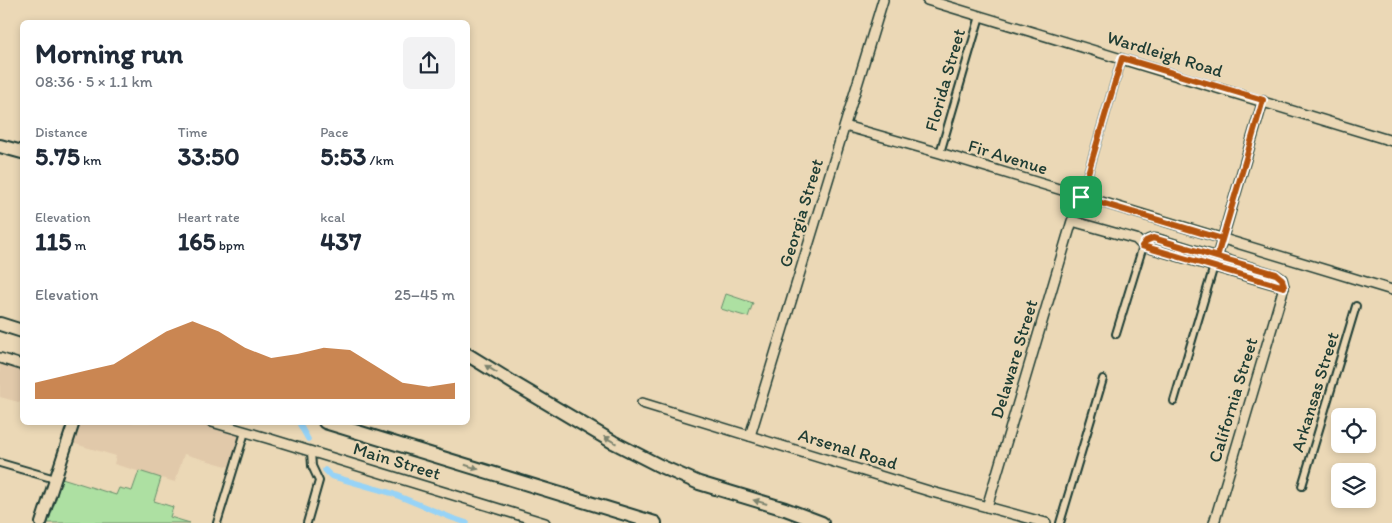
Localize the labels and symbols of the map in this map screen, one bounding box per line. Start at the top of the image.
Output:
street label: Florida Street [920,26,970,134]
street label: Wardleigh Road [1104,26,1226,82]
street label: Fir Avenue [965,134,1051,180]
street label: Georgia Street [774,156,828,270]
pin [1060,176,1102,218]
street label: Delaware Street [985,297,1043,421]
street label: Arkansas Street [1286,329,1344,455]
street label: California Street [1204,335,1263,465]
one-way arrow [485,365,498,374]
street label: Arsenal Road [796,423,901,475]
one-way arrow [603,435,617,444]
street label: Main Street [351,437,444,485]
one-way arrow [464,464,479,472]
one-way arrow [752,497,767,505]

